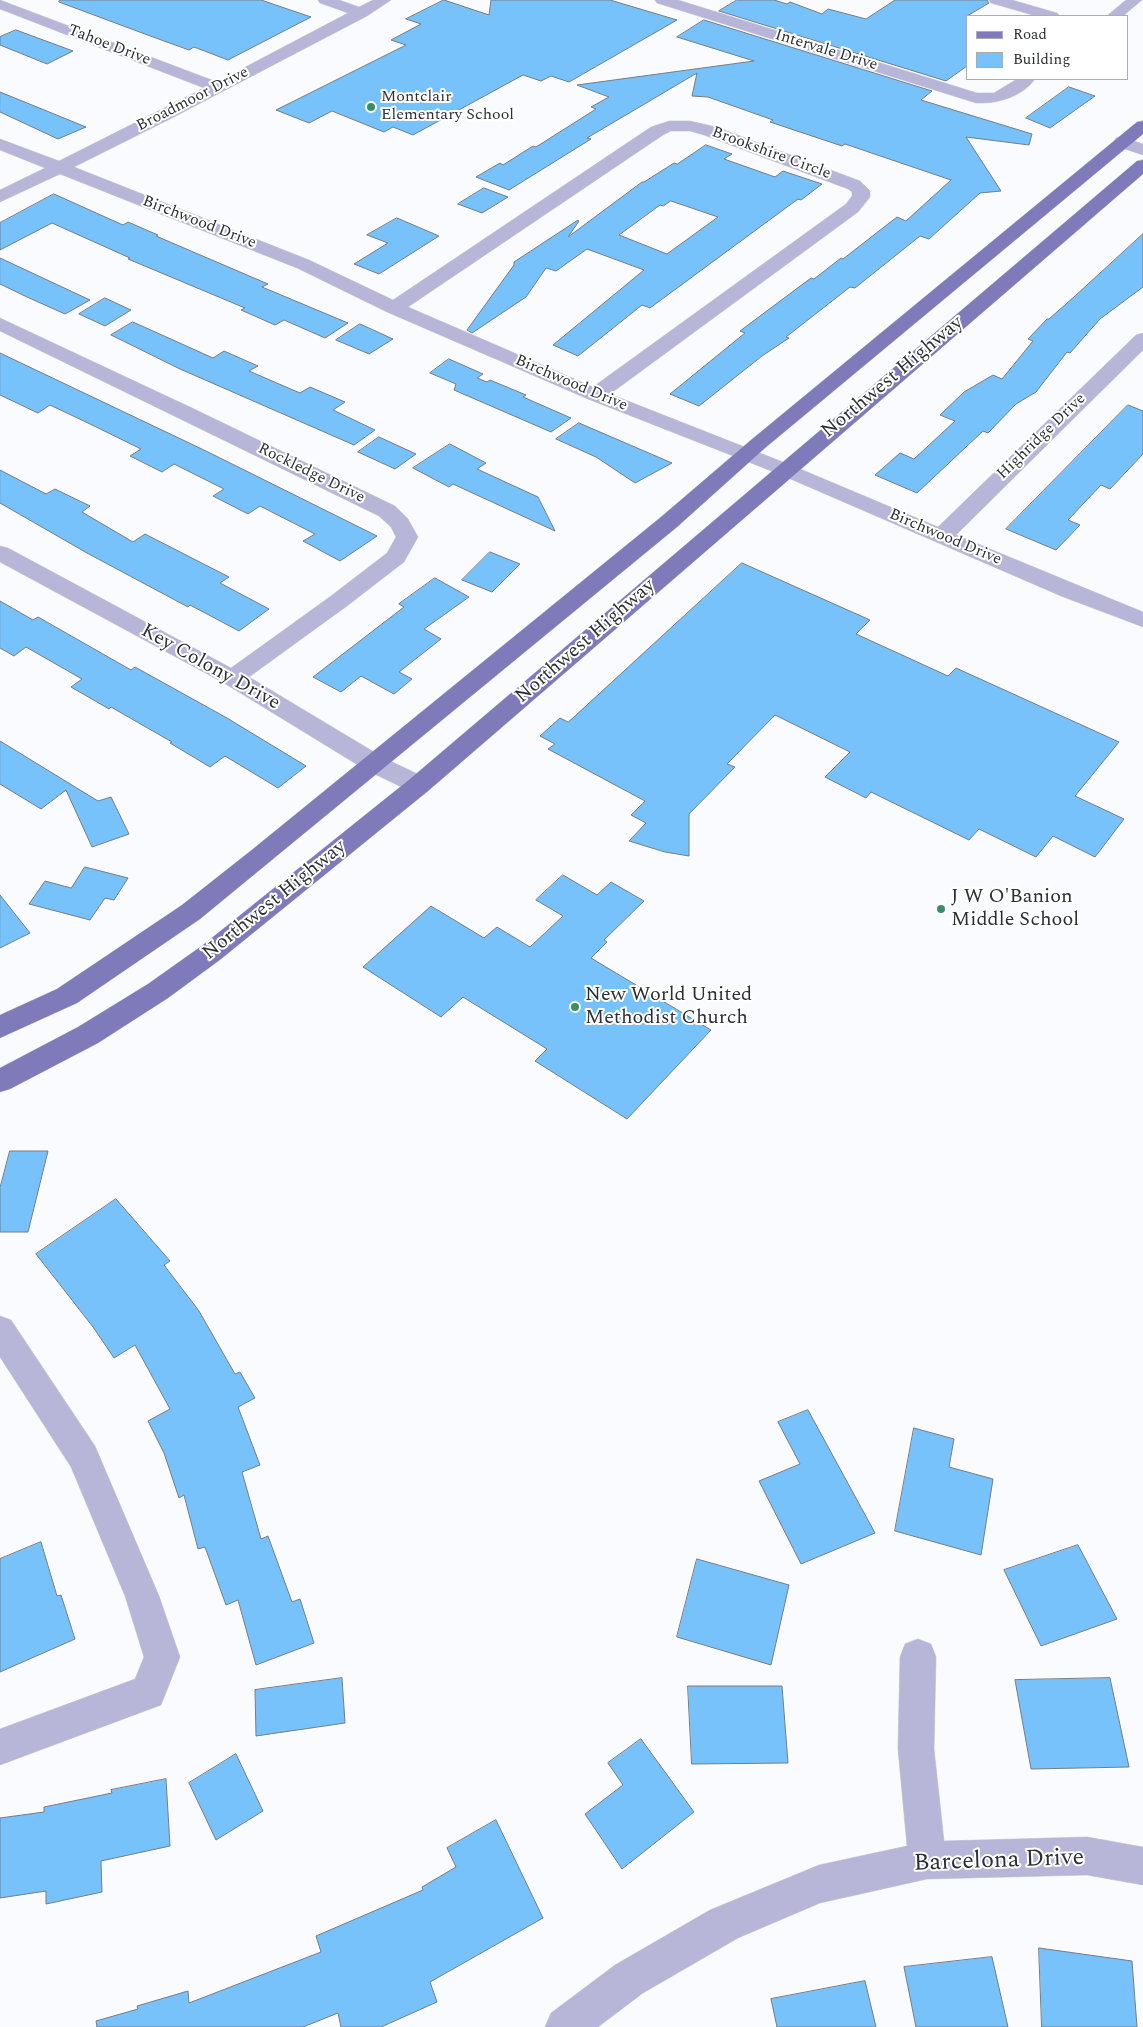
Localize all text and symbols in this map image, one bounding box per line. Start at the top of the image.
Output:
legend [966,15,1128,80]
street label: Tahoe Drive [65,21,153,71]
text: Road [1013,23,1047,46]
street label: Intervale Drive [772,26,880,76]
text: Building [1013,48,1070,71]
street label: Broadmoor Drive [134,64,252,136]
place label: Montclair Elementary School [381,88,514,126]
marker: Montclair Elementary School [365,101,377,113]
street label: Brookshire Circle [709,124,833,184]
street label: Birchwood Drive [139,192,259,254]
street label: Northwest Highway [817,312,969,444]
street label: Birchwood Drive [512,352,630,416]
street label: Highridge Drive [994,390,1090,484]
street label: Rockledge Drive [254,440,368,508]
street label: Birchwood Drive [886,506,1004,570]
street label: Northwest Highway [511,575,661,709]
street label: Key Colony Drive [136,620,284,716]
street label: Northwest Highway [198,836,352,966]
place label: J W O'Banion Middle School [951,886,1079,933]
marker: J W O'Banion Middle School [935,903,947,915]
place label: New World United Methodist Church [585,984,752,1031]
marker: New World United Methodist Church [569,1001,581,1013]
street label: Barcelona Drive [913,1845,1085,1879]

